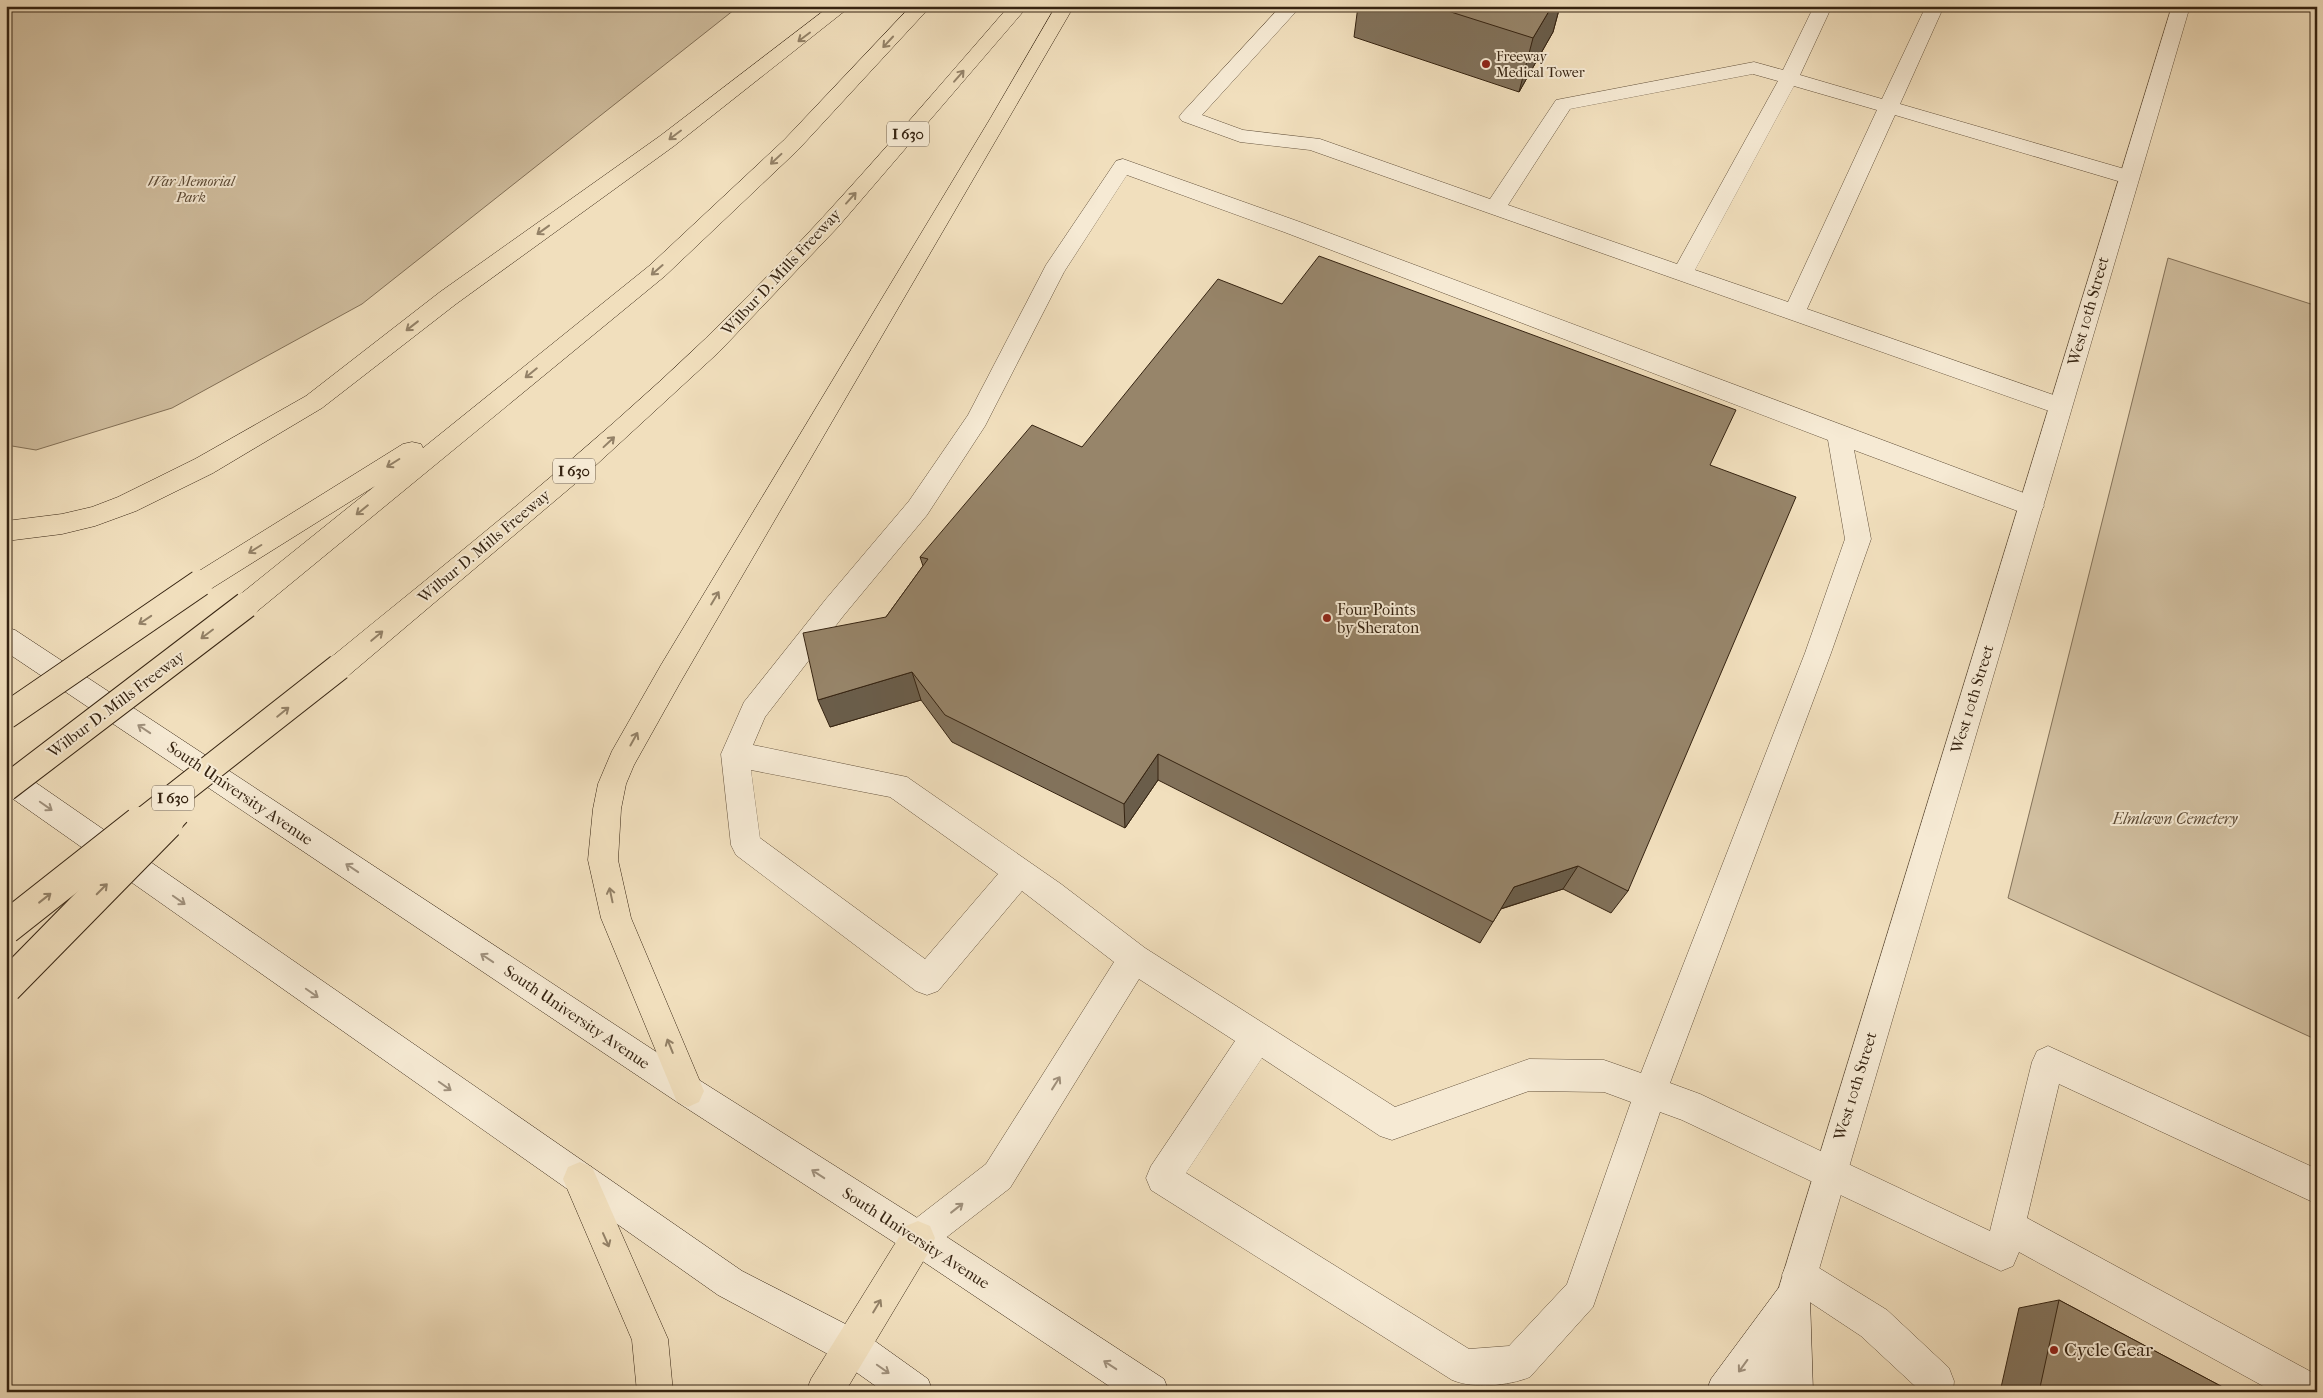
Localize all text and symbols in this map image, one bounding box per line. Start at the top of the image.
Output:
one-way arrow [797,32,811,42]
one-way arrow [882,36,894,48]
place label: Freeway Medical Tower [1496,48,1585,81]
marker: Freeway Medical Tower [1480,58,1492,70]
one-way arrow [953,70,964,83]
road number: I 630 [887,122,929,146]
one-way arrow [669,130,682,141]
one-way arrow [769,153,782,165]
park label: War Memorial Park [148,173,236,206]
one-way arrow [845,191,857,204]
street label: Wilbur D. Mills Freeway [717,204,845,340]
one-way arrow [536,225,550,235]
street label: West 10th Street [2063,254,2113,369]
one-way arrow [651,265,664,276]
one-way arrow [406,321,419,332]
one-way arrow [525,368,538,379]
one-way arrow [602,436,615,448]
one-way arrow [387,458,401,468]
road number: I 630 [553,458,595,484]
street label: Wilbur D. Mills Freeway [413,485,554,607]
one-way arrow [356,505,369,516]
one-way arrow [248,544,262,554]
one-way arrow [710,592,720,606]
place label: Four Points by Sheraton [1336,600,1420,637]
marker: Four Points by Sheraton [1321,612,1333,624]
one-way arrow [139,615,153,625]
one-way arrow [201,629,214,640]
one-way arrow [370,630,383,641]
street label: West 10th Street [1946,642,1998,756]
street label: Wilbur D. Mills Freeway [43,646,189,762]
one-way arrow [276,706,289,717]
one-way arrow [137,724,151,734]
one-way arrow [629,732,639,747]
street label: South University Avenue [163,737,317,849]
road number: I 630 [152,786,194,810]
one-way arrow [39,801,53,811]
park label: Elmlawn Cemetery [2111,809,2238,828]
one-way arrow [345,863,359,873]
one-way arrow [96,883,108,896]
one-way arrow [606,887,615,903]
one-way arrow [38,893,52,903]
one-way arrow [172,895,186,905]
one-way arrow [480,952,494,963]
street label: South University Avenue [500,961,654,1073]
one-way arrow [305,988,319,998]
street label: West 10th Street [1829,1029,1881,1143]
one-way arrow [664,1039,674,1054]
one-way arrow [1051,1076,1061,1090]
one-way arrow [438,1081,452,1091]
one-way arrow [812,1169,826,1179]
street label: South University Avenue [839,1183,993,1293]
one-way arrow [950,1203,963,1214]
one-way arrow [602,1232,612,1247]
one-way arrow [873,1299,883,1313]
place label: Cycle Gear [2064,1339,2154,1361]
marker: Cycle Gear [2048,1344,2060,1356]
one-way arrow [1737,1359,1748,1372]
one-way arrow [1103,1360,1117,1370]
one-way arrow [876,1364,890,1374]

